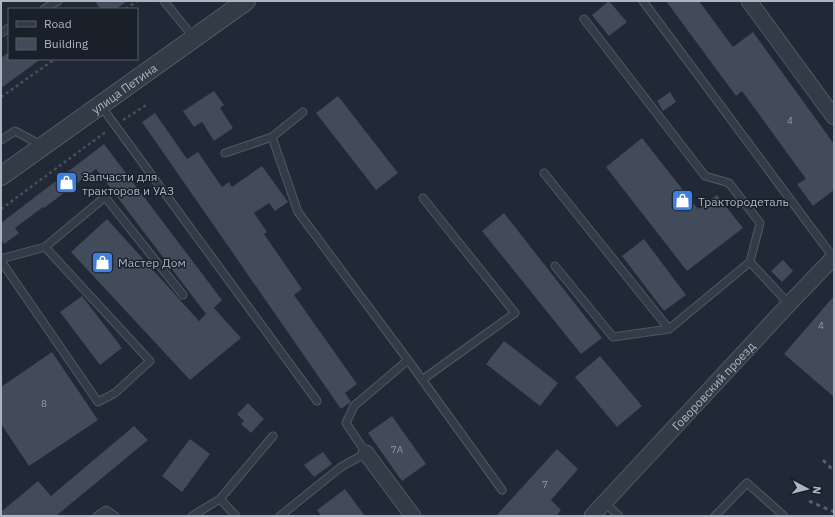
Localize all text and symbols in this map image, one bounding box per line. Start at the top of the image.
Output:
legend [8,8,138,60]
text: Road [44,16,72,31]
text: Building [44,36,89,51]
street label: улица Петина [88,59,160,117]
house number: 4 [787,114,793,127]
place label: Запчасти для тракторов и УАЗ [82,169,174,198]
shop icon: Запчасти для тракторов и УАЗ [53,170,79,196]
shop icon: Трактородеталь [669,188,695,214]
place label: Трактородеталь [698,194,789,209]
shop icon: Мастер Дом [90,249,116,275]
place label: Мастер Дом [118,255,186,270]
house number: 4 [818,319,824,332]
street label: Говоровский проезд [668,338,758,433]
house number: 8 [41,397,47,410]
house number: 7А [391,443,404,456]
north arrow [787,469,827,509]
house number: 7 [542,478,548,491]
text: N [809,485,824,495]

